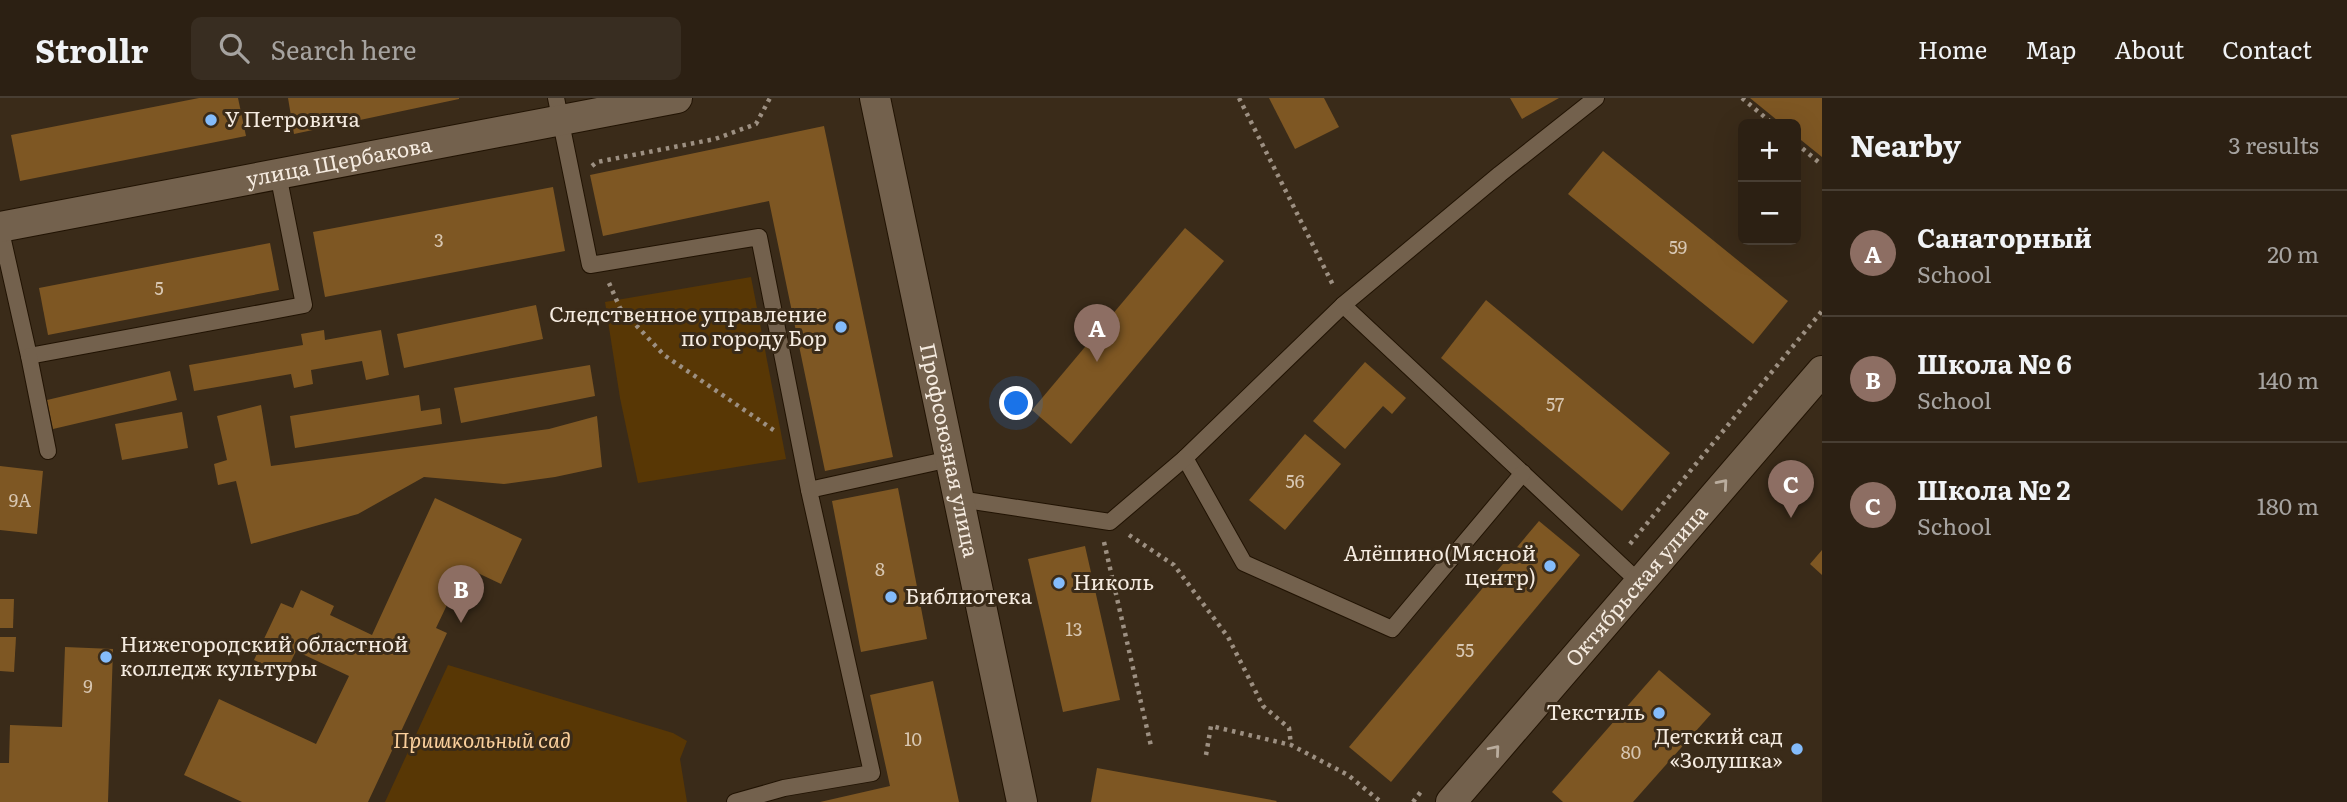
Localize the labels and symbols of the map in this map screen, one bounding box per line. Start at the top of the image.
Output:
place label: У Петровича [225,102,360,133]
marker: У Петровича [203,112,219,128]
street label: улица Щербакова [243,127,435,193]
house number: 3 [434,226,444,253]
house number: 59 [1669,233,1687,260]
house number: 5 [154,274,164,301]
place label: Следственное управление по городу Бор [549,297,827,352]
pin: A [1074,304,1120,362]
marker: Следственное управление по городу Бор [833,319,849,335]
street label: Профсоюзная улица [914,340,989,561]
your location [999,386,1033,420]
house number: 57 [1546,390,1564,417]
pin: C [1768,460,1814,518]
house number: 56 [1286,467,1305,494]
one-way arrow [1715,480,1727,493]
house number: 9А [9,486,31,513]
street label: Октябрьская улица [1557,496,1714,672]
place label: Алёшино(Мясной центр) [1343,536,1536,591]
house number: 8 [875,555,885,582]
marker: Алёшино(Мясной центр) [1542,558,1558,574]
pin: B [438,565,484,623]
place label: Николь [1073,565,1154,596]
marker: Николь [1051,575,1067,591]
place label: Библиотека [905,579,1033,610]
marker: Библиотека [883,589,899,605]
house number: 13 [1065,615,1083,642]
place label: Нижегородский областной колледж культуры [120,627,408,682]
house number: 55 [1456,636,1474,663]
marker: Нижегородский областной колледж культуры [98,649,114,665]
house number: 9 [83,672,93,699]
place label: Текстиль [1546,695,1645,726]
marker: Текстиль [1651,705,1667,721]
place label: Детский сад «Золушка» [1655,719,1783,774]
park label: Пришкольный сад [393,723,571,754]
house number: 10 [904,725,922,752]
house number: 80 [1621,738,1641,765]
marker: Детский сад «Золушка» [1789,741,1805,757]
one-way arrow [1487,745,1500,758]

